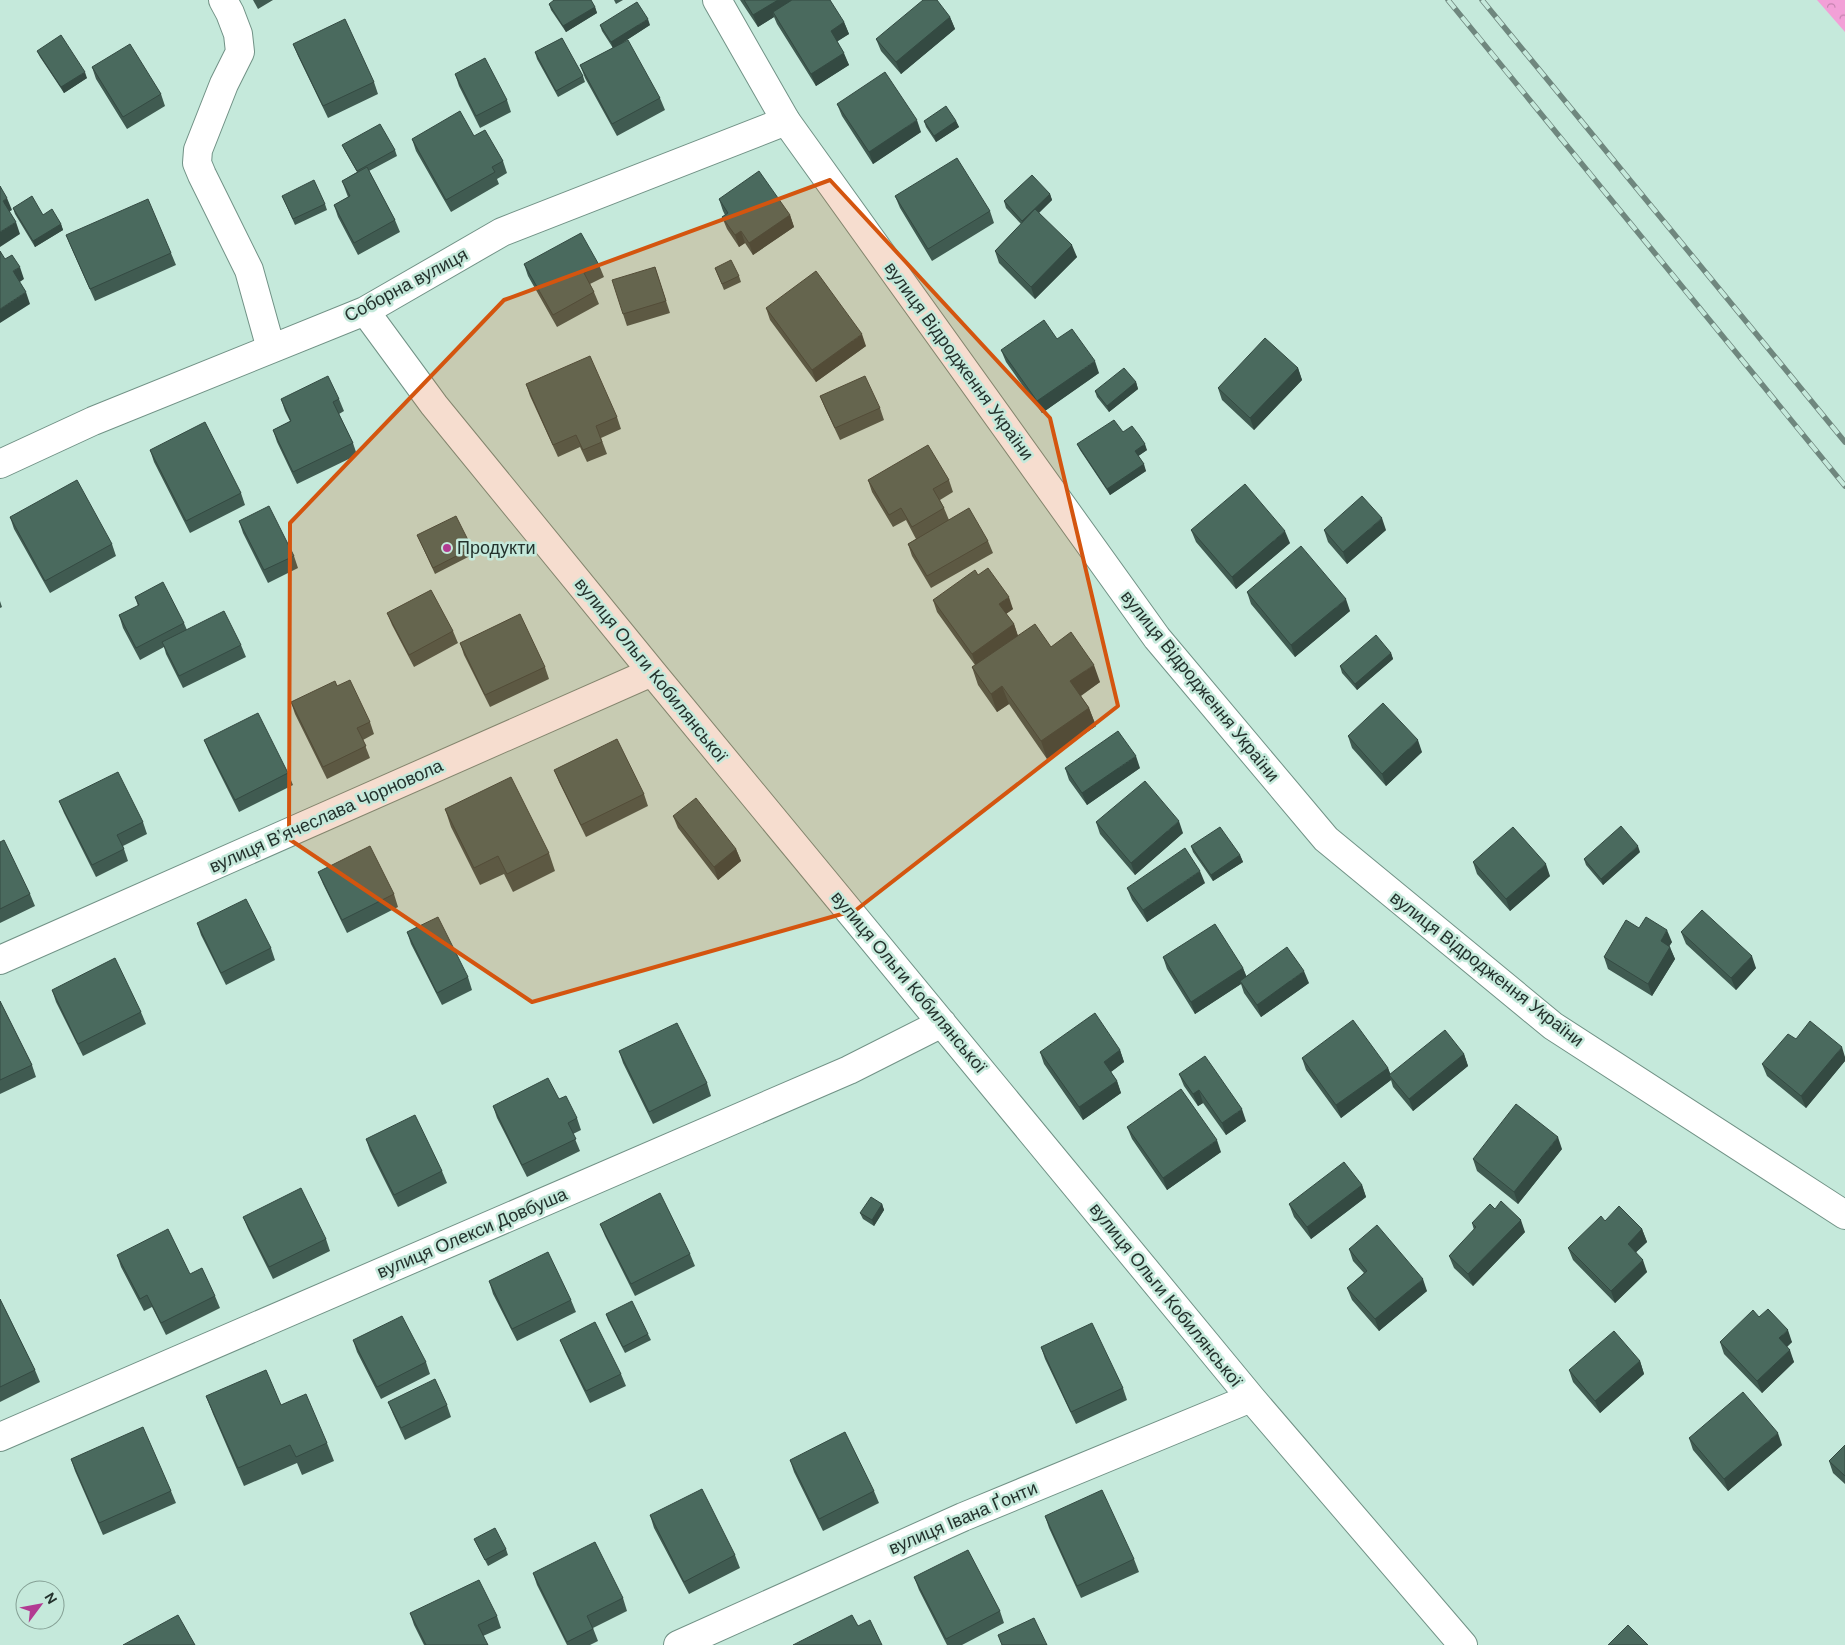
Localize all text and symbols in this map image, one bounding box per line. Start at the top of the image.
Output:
street label: Соборна вулиця [340,242,472,328]
street label: вулиця Відродження України [879,257,1039,465]
place label: Продукти [457,536,535,560]
marker: Продукти [441,542,453,554]
street label: вулиця Ольги Кобилянської [569,573,733,767]
street label: вулиця Відродження України [1115,585,1285,787]
street label: вулиця Вʼячеслава Чорновола [205,753,448,879]
street label: вулиця Ольги Кобилянської [826,886,992,1078]
street label: вулиця Відродження України [1385,886,1589,1052]
street label: вулиця Олекси Довбуша [373,1182,572,1284]
street label: вулиця Ольги Кобилянської [1084,1198,1248,1392]
street label: вулиця Івана Ґонти [885,1476,1041,1560]
north arrow [15,1580,65,1630]
text: N [41,1589,61,1607]

